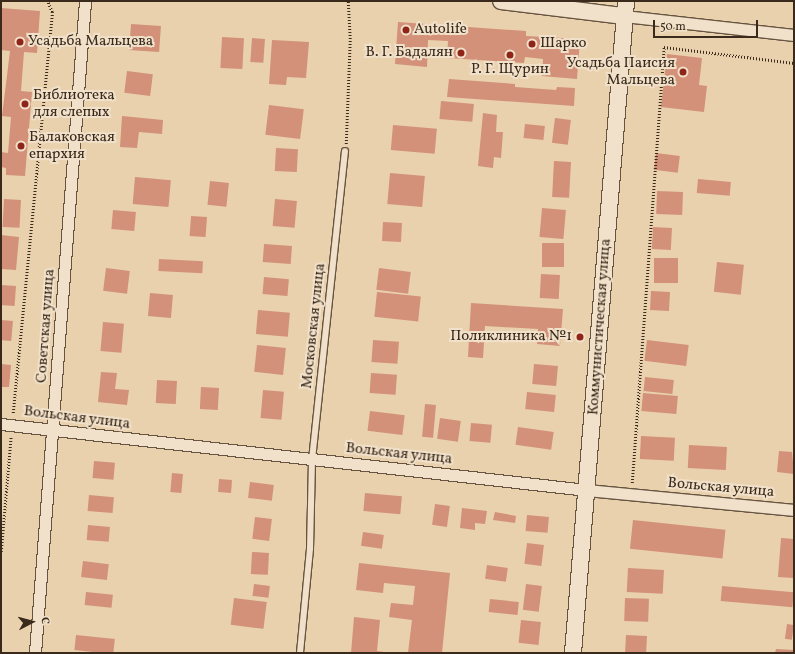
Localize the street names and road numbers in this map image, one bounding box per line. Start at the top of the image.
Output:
street label: Коммунистическая улица [585,238,615,416]
street label: Московская улица [298,262,330,390]
street label: Советская улица [33,268,59,384]
street label: Вольская улица [23,403,131,433]
street label: Вольская улица [345,439,453,469]
street label: Вольская улица [667,474,775,502]

